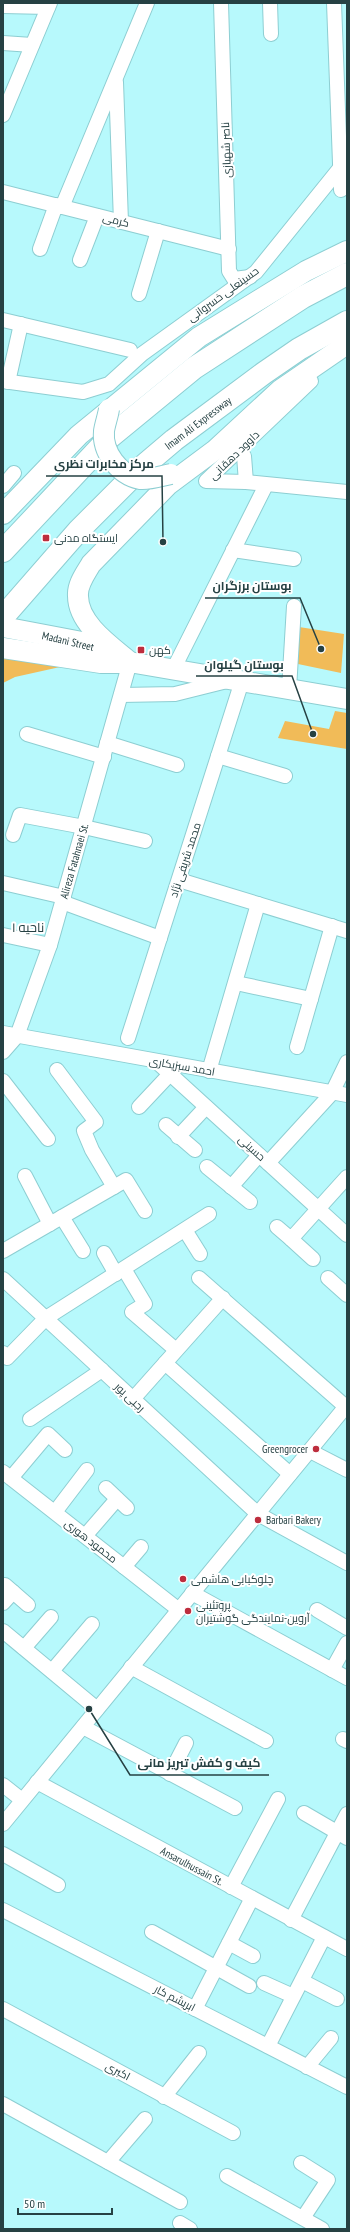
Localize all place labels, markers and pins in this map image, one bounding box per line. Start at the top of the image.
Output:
callout: مرکز مخابرات نظری [46,452,162,476]
place label: ایستگاه مدنی [54,531,118,545]
marker: ایستگاه مدنی [41,533,51,543]
callout: بوستان برزگران [205,574,300,598]
place label: کهن [149,643,171,657]
marker: کهن [136,645,146,655]
callout: بوستان گیلوان [196,652,292,676]
place label: Greengrocer [262,1442,308,1456]
marker: Greengrocer [311,1444,321,1454]
place label: Barbari Bakery [266,1513,322,1527]
marker: Barbari Bakery [253,1515,263,1525]
place label: چلوکبابی هاشمی [191,1572,273,1586]
marker: چلوکبابی هاشمی [178,1574,188,1584]
place label: پروتئینی آروین-نمایندگی گوشتیران [196,1598,310,1625]
marker: پروتئینی آروین-نمایندگی گوشتیران [183,1606,193,1616]
callout: کیف و کفش تبریز مانی [130,1751,269,1775]

